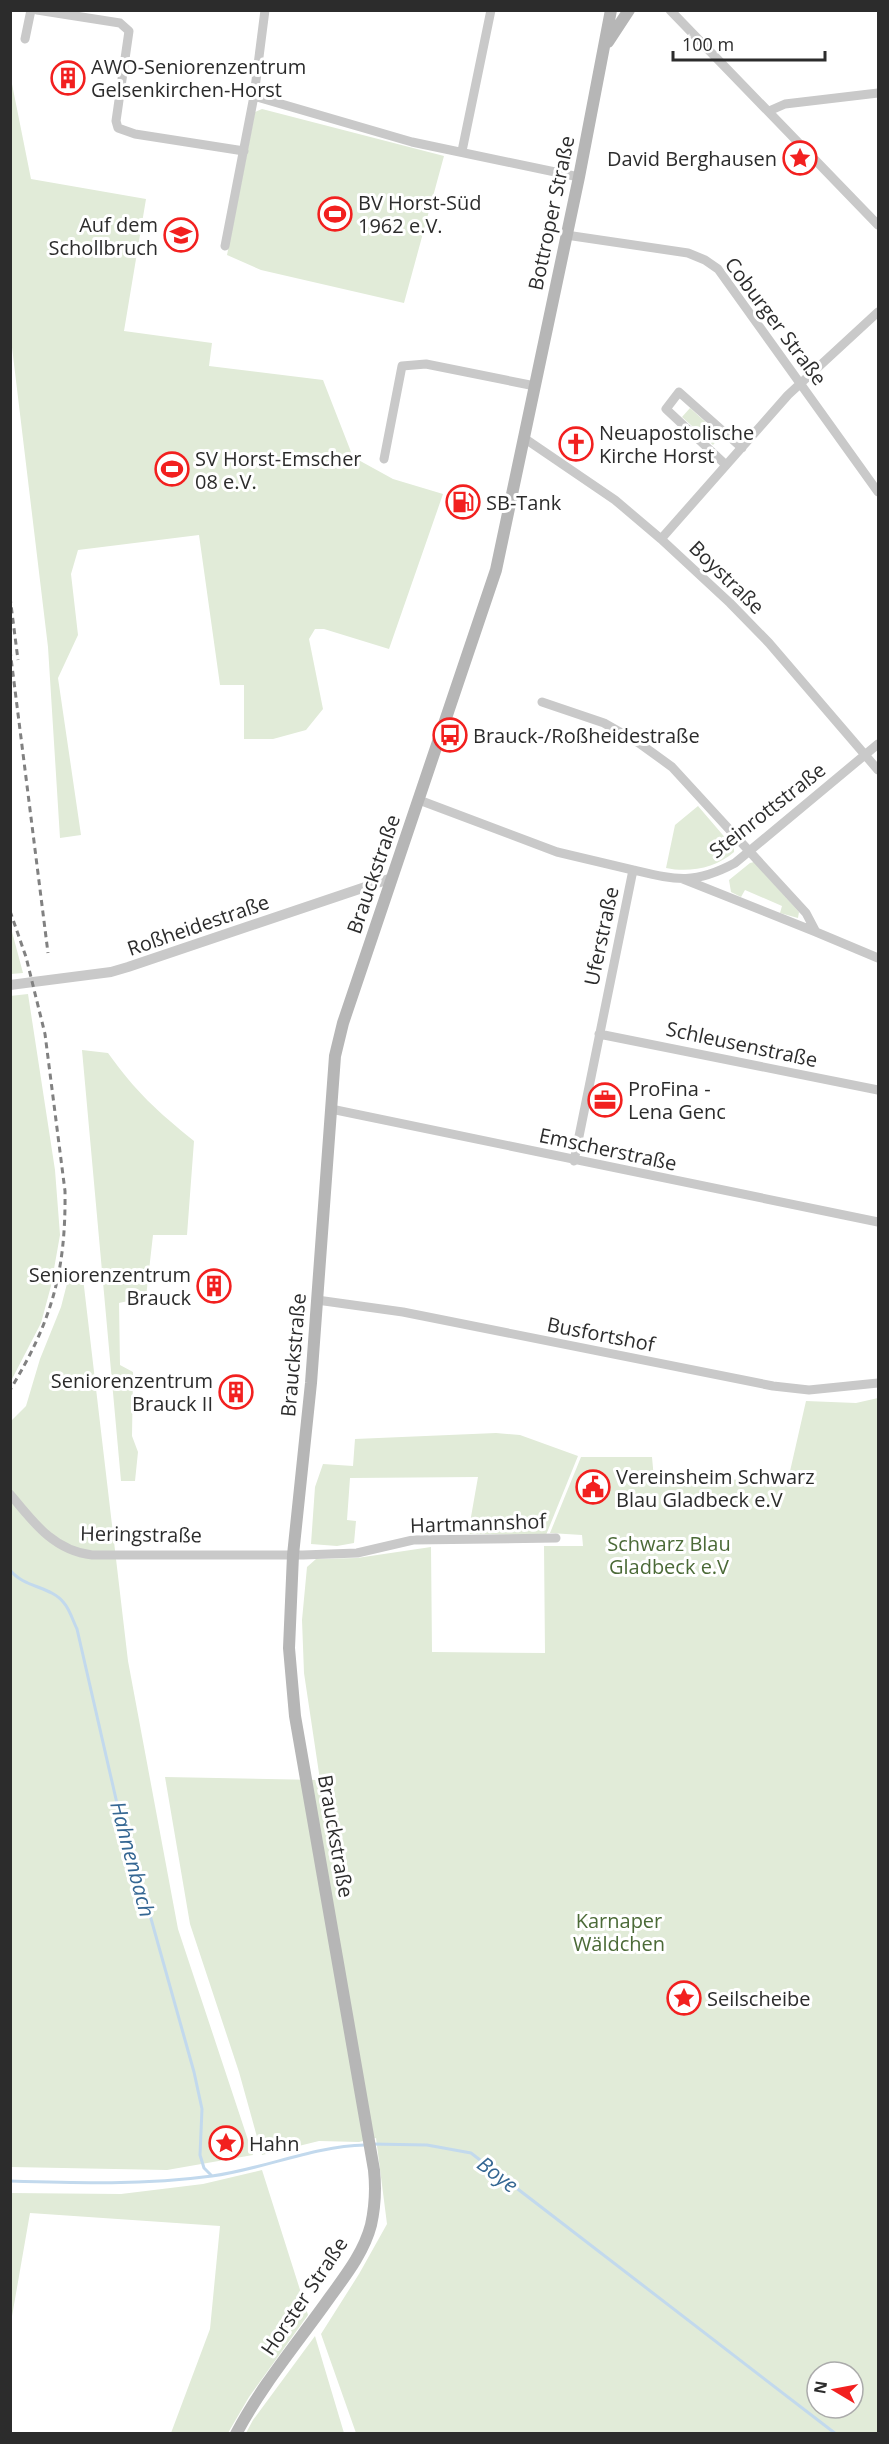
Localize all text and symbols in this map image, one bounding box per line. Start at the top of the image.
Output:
scale bar [673,24,824,62]
text: 100 m [682,32,734,56]
place label: AWO-Seniorenzentrum Gelsenkirchen-Horst [91,53,306,103]
building icon: AWO-Seniorenzentrum Gelsenkirchen-Horst [50,60,86,96]
street label: Bottroper Straße [521,133,581,293]
place icon: David Berghausen [782,140,818,176]
place label: David Berghausen [607,145,777,172]
place label: BV Horst-Süd 1962 e.V. [358,189,482,239]
sports icon: BV Horst-Süd 1962 e.V. [317,196,353,232]
place label: Auf dem Schollbruch [49,211,158,261]
school or university icon: Auf dem Schollbruch [163,217,199,253]
street label: Coburger Straße [719,251,833,391]
place label: Neuapostolische Kirche Horst [599,419,754,469]
church icon: Neuapostolische Kirche Horst [558,426,594,462]
place label: SV Horst-Emscher 08 e.V. [195,445,362,495]
sports icon: SV Horst-Emscher 08 e.V. [154,451,190,487]
fuel station icon: SB-Tank [445,484,481,520]
place label: SB-Tank [486,489,562,516]
street label: Boystraße [684,534,770,620]
bus stop icon: Brauck-/Roßheidestraße [432,717,468,753]
place label: Brauck-/Roßheidestraße [473,722,700,749]
street label: Steinrottstraße [703,756,831,864]
street label: Brauckstraße [340,811,406,937]
street label: Uferstraße [577,884,625,988]
street label: Roßheidestraße [123,888,273,962]
street label: Schleusenstraße [664,1015,820,1073]
place label: ProFina - Lena Genc [628,1075,726,1125]
office icon: ProFina - Lena Genc [587,1082,623,1118]
street label: Emscherstraße [537,1121,679,1177]
place label: Seniorenzentrum Brauck [29,1261,191,1311]
building icon: Seniorenzentrum Brauck [196,1268,232,1304]
street label: Brauckstraße [274,1292,312,1418]
street label: Busfortshof [545,1310,658,1358]
place label: Seniorenzentrum Brauck II [51,1367,213,1417]
building icon: Seniorenzentrum Brauck II [218,1374,254,1410]
place label: Vereinsheim Schwarz Blau Gladbeck e.V [616,1463,815,1513]
public building icon: Vereinsheim Schwarz Blau Gladbeck e.V [575,1469,611,1505]
street label: Hartmannshof [410,1507,548,1539]
street label: Heringstraße [80,1519,202,1549]
park label: Schwarz Blau Gladbeck e.V [607,1530,731,1580]
street label: Brauckstraße [312,1772,360,1900]
water label: Hahnenbach [104,1798,162,1920]
park label: Karnaper Wäldchen [573,1907,665,1957]
place icon: Seilscheibe [666,1980,702,2016]
place label: Seilscheibe [707,1985,810,2012]
place icon: Hahn [208,2125,244,2161]
place label: Hahn [249,2130,299,2157]
water label: Boye [472,2149,524,2199]
street label: Horster Straße [254,2232,354,2360]
north arrow [805,2360,865,2420]
text: N [808,2379,832,2396]

